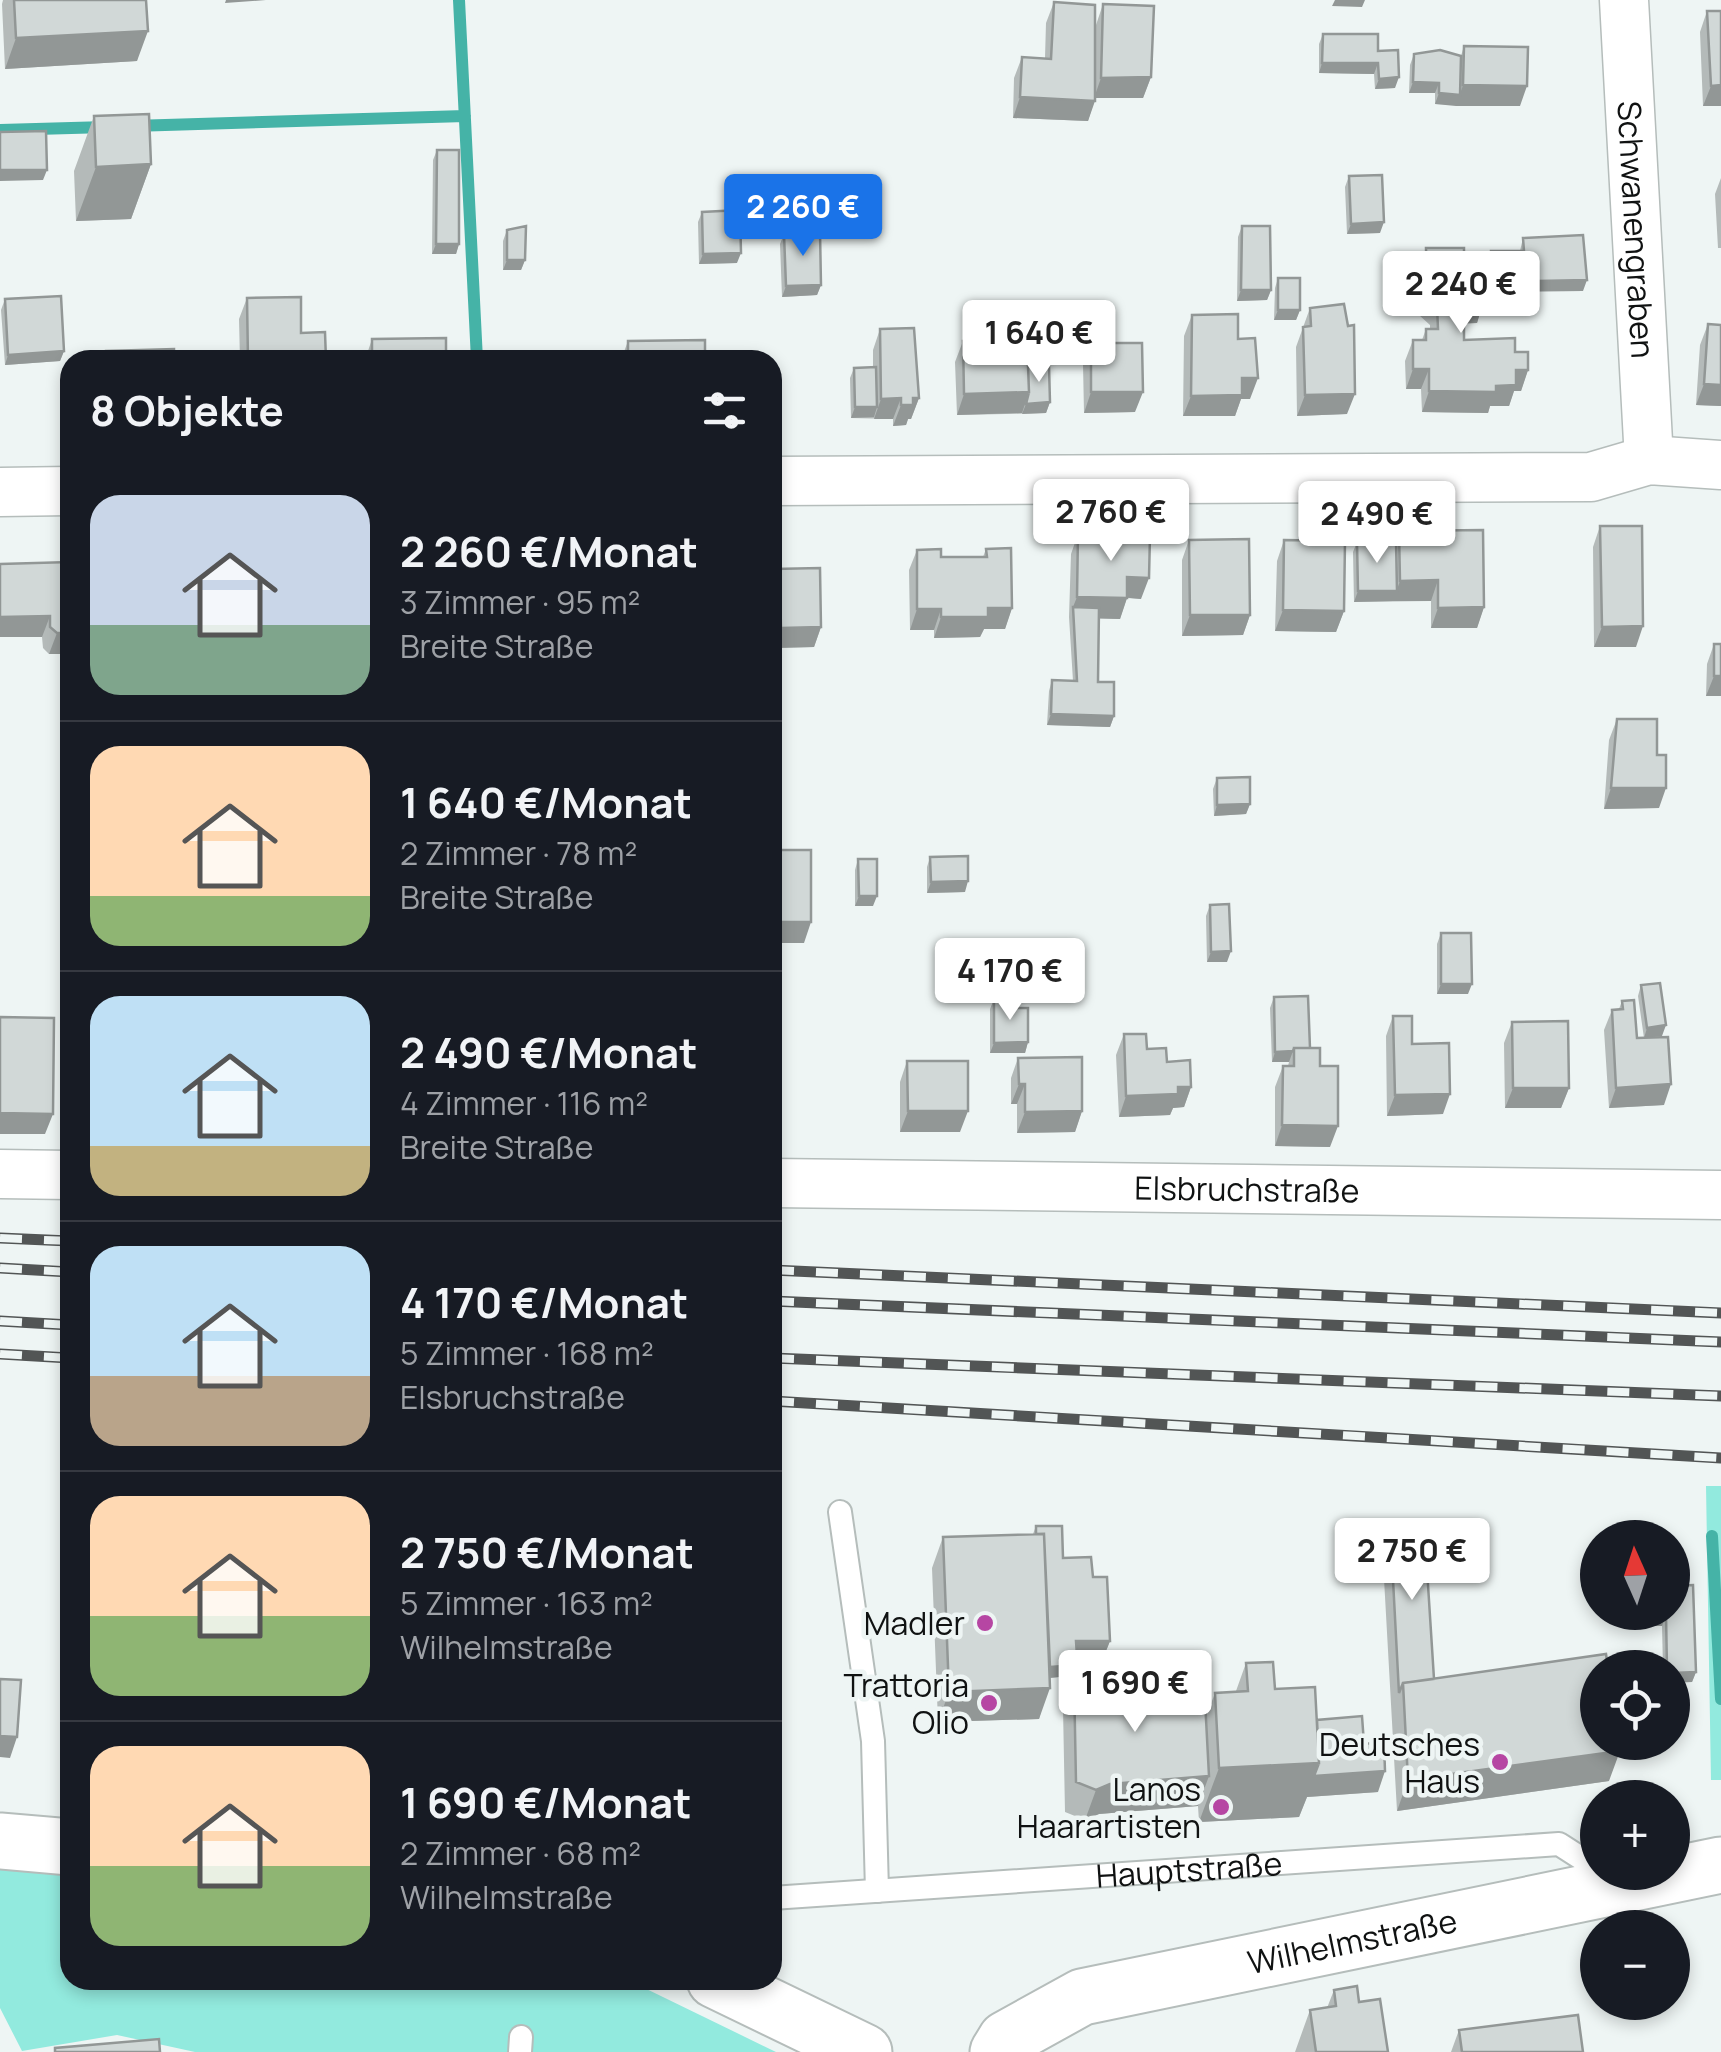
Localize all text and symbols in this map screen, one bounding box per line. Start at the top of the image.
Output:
street label: Schwanengraben [1608,100,1665,360]
pin: 2 260 € [711,174,895,259]
text: 2 260 € [746,184,860,228]
pin: 2 240 € [1369,251,1553,336]
text: 2 240 € [1405,261,1517,305]
pin: 1 640 € [947,300,1131,385]
text: 1 640 € [984,310,1094,354]
text: 8 Objekte [90,381,284,439]
icon: filters [697,383,752,438]
pin: 2 760 € [1019,479,1203,564]
pin: 2 490 € [1285,481,1469,566]
text: 2 760 € [1055,489,1167,533]
text: 2 490 € [1320,491,1434,535]
text: 2 260 €/Monat [400,522,698,580]
icon: home [170,535,290,655]
text: 3 Zimmer · 95 m² [400,580,640,624]
text: Breite Straße [400,624,593,668]
text: 1 640 €/Monat [400,773,692,831]
icon: home [170,786,290,906]
text: 2 Zimmer · 78 m² [400,831,637,875]
text: Breite Straße [400,875,593,919]
pin: 4 170 € [918,938,1102,1023]
text: 4 170 € [957,948,1063,992]
text: 2 490 €/Monat [400,1023,697,1081]
icon: home [170,1036,290,1156]
text: 4 Zimmer · 116 m² [400,1081,648,1125]
text: Breite Straße [400,1125,593,1169]
street label: Elsbruchstraße [1134,1166,1360,1212]
text: 4 170 €/Monat [400,1273,688,1331]
icon: home [170,1286,290,1406]
text: 5 Zimmer · 168 m² [400,1331,654,1375]
text: Elsbruchstraße [400,1375,625,1419]
pin: 2 750 € [1320,1518,1504,1603]
north arrow [1580,1520,1690,1630]
map controls [1580,1520,1690,2020]
text: 2 750 €/Monat [400,1523,694,1581]
text: 2 750 € [1357,1528,1467,1572]
icon: home [170,1536,290,1656]
text: 5 Zimmer · 163 m² [400,1581,653,1625]
place label: Madler [864,1601,965,1645]
marker: Madler [974,1612,996,1634]
text: Wilhelmstraße [400,1625,613,1669]
pin: 1 690 € [1043,1650,1227,1735]
button: locate [1580,1650,1690,1760]
text: 1 690 € [1081,1660,1189,1704]
place label: Trattoria Olio [843,1663,969,1744]
marker: Trattoria Olio [978,1692,1000,1714]
place label: Deutsches Haus [1319,1722,1480,1803]
marker: Deutsches Haus [1489,1751,1511,1773]
place label: Lanos Haarartisten [1017,1767,1201,1848]
text: 1 690 €/Monat [400,1773,691,1831]
button: + [1580,1780,1690,1890]
icon: home [170,1786,290,1906]
marker: Lanos Haarartisten [1210,1796,1232,1818]
text: 2 Zimmer · 68 m² [400,1831,641,1875]
street label: Hauptstraße [1094,1841,1284,1898]
text: Wilhelmstraße [400,1875,613,1919]
street label: Wilhelmstraße [1244,1898,1461,1984]
button: − [1580,1910,1690,2020]

